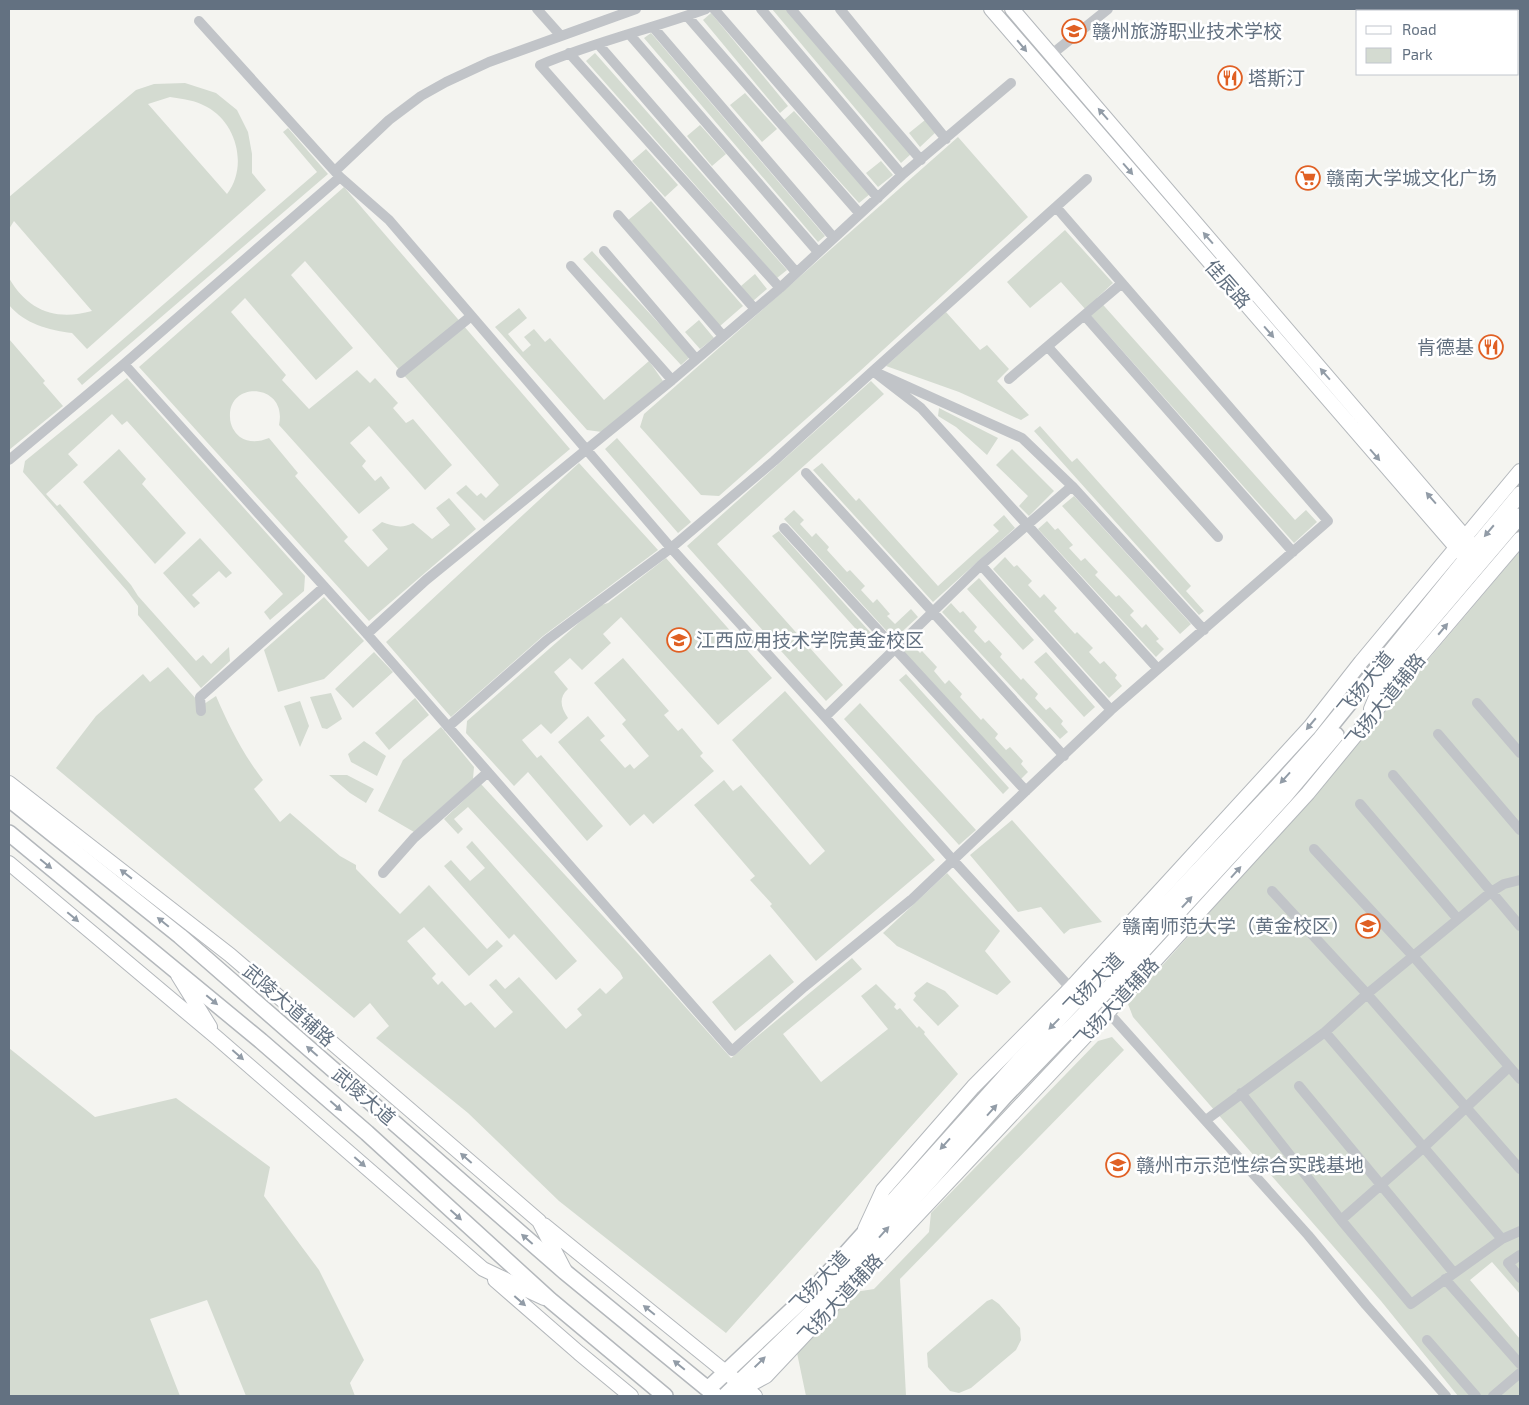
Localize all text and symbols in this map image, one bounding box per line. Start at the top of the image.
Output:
legend [1356,10,1519,75]
school or university icon: 赣州旅游职业技术学校 [1061,18,1087,44]
place label: 赣州旅游职业技术学校 [1092,19,1282,42]
text: Road [1402,20,1437,38]
one-way arrow [1016,40,1027,52]
text: Park [1402,45,1433,63]
restaurant icon: 塔斯汀 [1217,65,1243,91]
place label: 塔斯汀 [1248,66,1305,89]
one-way arrow [1098,108,1109,120]
one-way arrow [1122,163,1133,175]
supermarket icon: 赣南大学城文化广场 [1295,165,1321,191]
place label: 赣南大学城文化广场 [1326,166,1497,189]
one-way arrow [1203,231,1214,244]
street label: 佳辰路 [1201,255,1256,313]
one-way arrow [1263,325,1275,337]
restaurant icon: 肯德基 [1478,334,1504,360]
place label: 肯德基 [1417,335,1474,358]
one-way arrow [1320,368,1331,381]
one-way arrow [1369,448,1381,460]
one-way arrow [1426,492,1437,504]
one-way arrow [1483,524,1494,537]
one-way arrow [1438,623,1449,636]
school or university icon: 江西应用技术学院黄金校区 [666,627,692,653]
place label: 江西应用技术学院黄金校区 [696,628,924,651]
street label: 飞扬大道 [1332,646,1397,719]
street label: 飞扬大道辅路 [1340,648,1429,751]
one-way arrow [1306,718,1317,731]
one-way arrow [1279,771,1291,783]
one-way arrow [40,858,53,869]
one-way arrow [1230,867,1242,879]
one-way arrow [120,869,133,880]
one-way arrow [1181,897,1193,909]
one-way arrow [67,911,79,922]
school or university icon: 赣南师范大学（黄金校区） [1355,913,1381,939]
place label: 赣南师范大学（黄金校区） [1122,914,1350,937]
one-way arrow [157,917,170,928]
street label: 飞扬大道 [1058,947,1127,1018]
street label: 飞扬大道辅路 [1068,952,1163,1051]
street label: 武陵大道辅路 [239,959,340,1051]
one-way arrow [206,995,219,1006]
one-way arrow [1048,1017,1060,1029]
one-way arrow [306,1046,319,1057]
one-way arrow [231,1050,244,1061]
street label: 武陵大道 [328,1062,401,1129]
one-way arrow [329,1100,341,1112]
one-way arrow [986,1105,998,1117]
one-way arrow [939,1137,951,1149]
one-way arrow [460,1152,472,1164]
school or university icon: 赣州市示范性综合实践基地 [1105,1152,1131,1178]
place label: 赣州市示范性综合实践基地 [1136,1153,1364,1176]
one-way arrow [354,1156,366,1168]
one-way arrow [450,1209,462,1221]
one-way arrow [878,1226,890,1238]
one-way arrow [521,1233,534,1244]
street label: 飞扬大道 [784,1245,853,1316]
street label: 飞扬大道辅路 [792,1248,887,1347]
one-way arrow [513,1296,526,1307]
one-way arrow [643,1305,656,1316]
one-way arrow [754,1356,766,1368]
one-way arrow [673,1360,686,1371]

